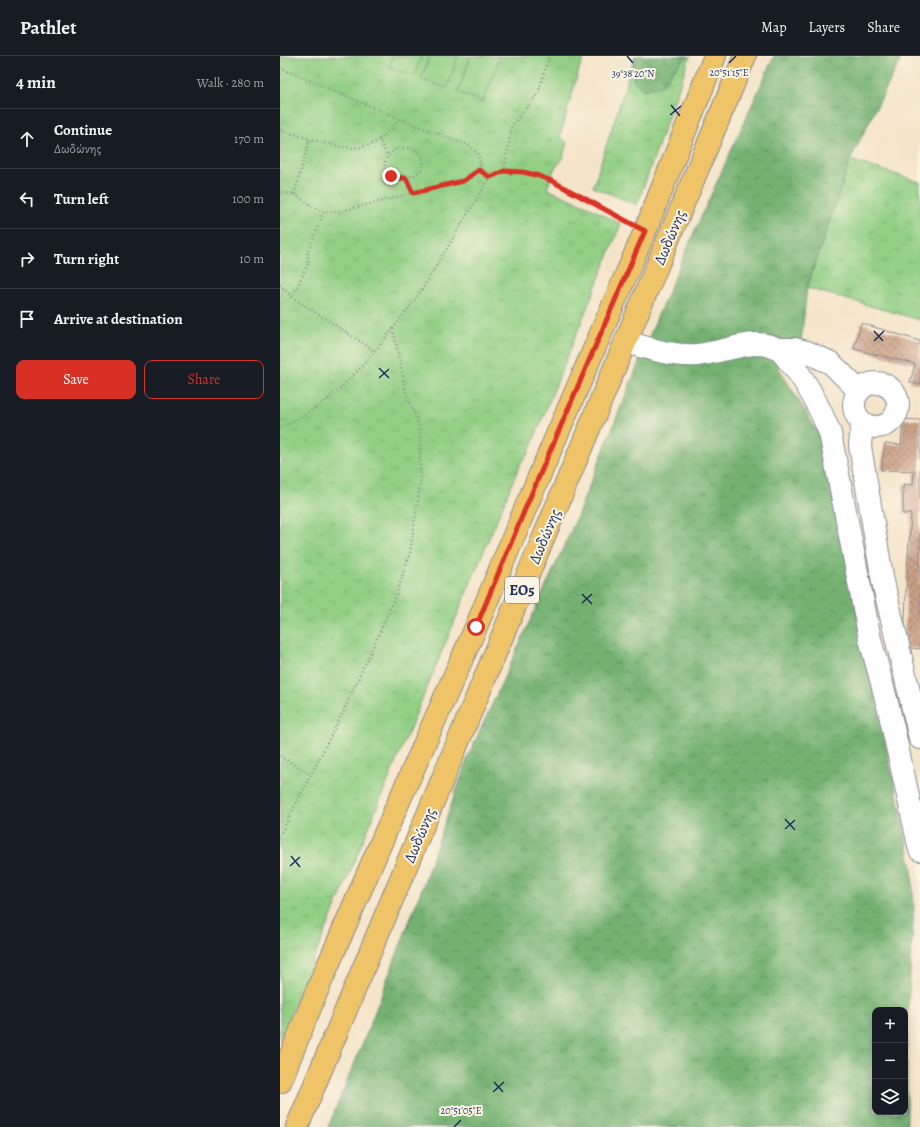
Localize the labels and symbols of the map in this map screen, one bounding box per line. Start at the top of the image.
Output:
text: 20°51'15"E [709,66,749,79]
text: 39°38'20"N [612,67,654,80]
route end [382,167,400,185]
street label: Δωδώνης [648,206,691,268]
street label: Δωδώνης [523,505,566,567]
road number: ΕΟ5 [505,577,539,603]
route start [467,618,485,636]
street label: Δωδώνης [398,804,441,866]
text: 20°51'05"E [440,1104,482,1117]

